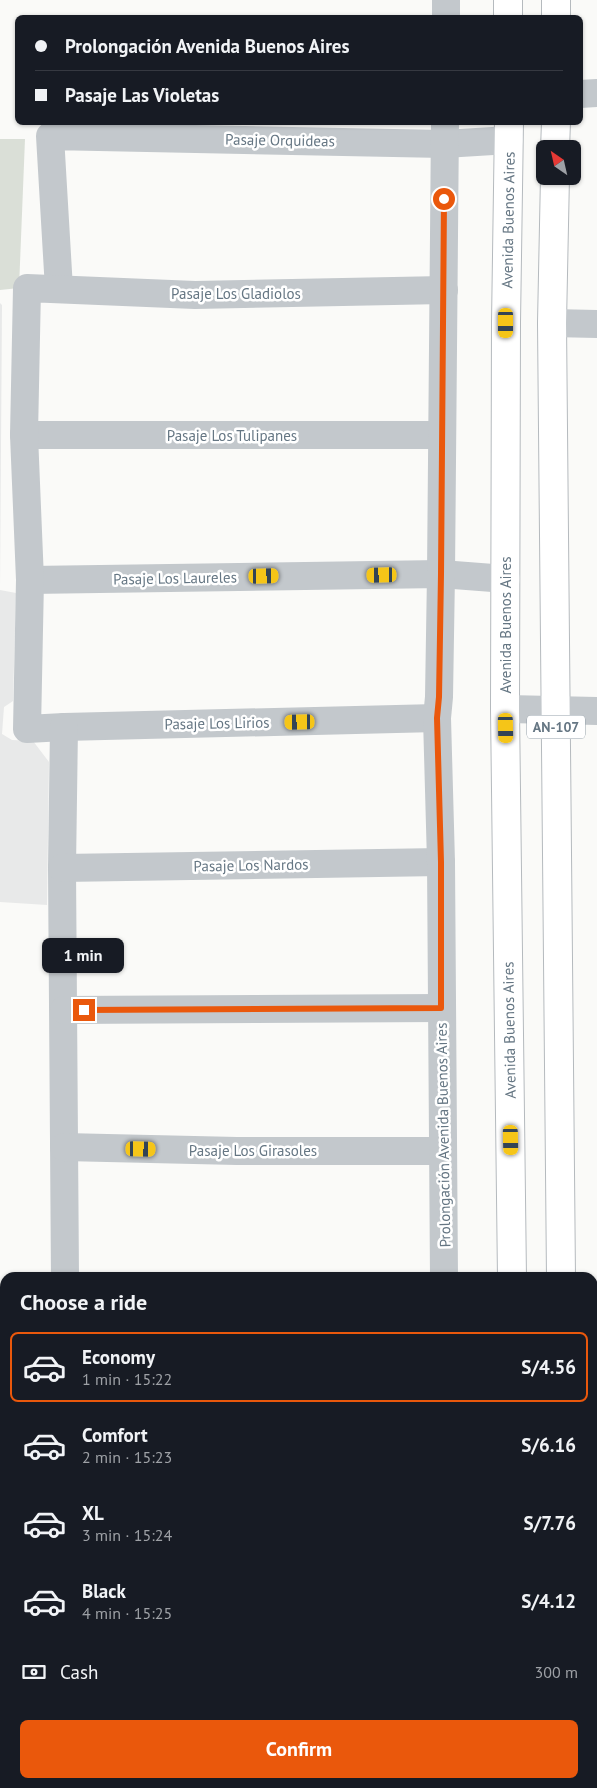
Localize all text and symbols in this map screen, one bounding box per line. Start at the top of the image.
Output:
text: Prolongación Avenida Buenos Aires [65,34,350,58]
text: Pasaje Las Violetas [65,83,219,107]
street label: Pasaje Orquideas [225,130,335,150]
north arrow [536,140,581,185]
map controls [536,140,581,185]
street label: Avenida Buenos Aires [497,151,519,289]
route start [433,188,455,210]
street label: Pasaje Los Gladiolos [171,284,301,303]
car [498,308,513,338]
street label: Pasaje Los Tulipanes [167,426,297,445]
street label: Avenida Buenos Aires [496,556,515,694]
street label: Pasaje Los Laureles [113,567,237,589]
car [366,567,397,583]
car [248,568,279,584]
street label: Pasaje Los Lirios [164,713,270,733]
car [498,713,513,743]
car [284,714,315,730]
road number: AN-107 [527,716,585,739]
street label: Pasaje Los Nardos [193,854,309,876]
callout: 1 min [43,938,125,972]
text: 1 min [63,945,103,965]
street label: Avenida Buenos Aires [498,961,520,1099]
route end [73,999,95,1021]
street label: Prolongación Avenida Buenos Aires [432,1022,454,1248]
car [503,1125,518,1155]
car [125,1141,156,1157]
street label: Pasaje Los Girasoles [189,1141,317,1160]
text: Choose a ride [20,1288,147,1316]
icon: car [22,1345,67,1390]
text: Economy [82,1345,155,1369]
text: S/4.56 [521,1355,576,1379]
text: 1 min · 15:22 [82,1369,172,1389]
icon: car [22,1423,67,1468]
text: Comfort [82,1423,148,1447]
text: S/6.16 [521,1433,576,1457]
text: 2 min · 15:23 [82,1447,172,1467]
icon: car [22,1501,67,1546]
text: XL [82,1501,104,1525]
text: S/7.76 [523,1511,576,1535]
text: 3 min · 15:24 [82,1525,172,1545]
icon: car [22,1579,67,1624]
text: Black [82,1579,126,1603]
text: S/4.12 [521,1589,576,1613]
text: 4 min · 15:25 [82,1603,172,1623]
icon: cash [20,1658,48,1686]
text: Cash [60,1660,98,1684]
text: 300 m [535,1662,578,1682]
button: Confirm [20,1720,578,1778]

